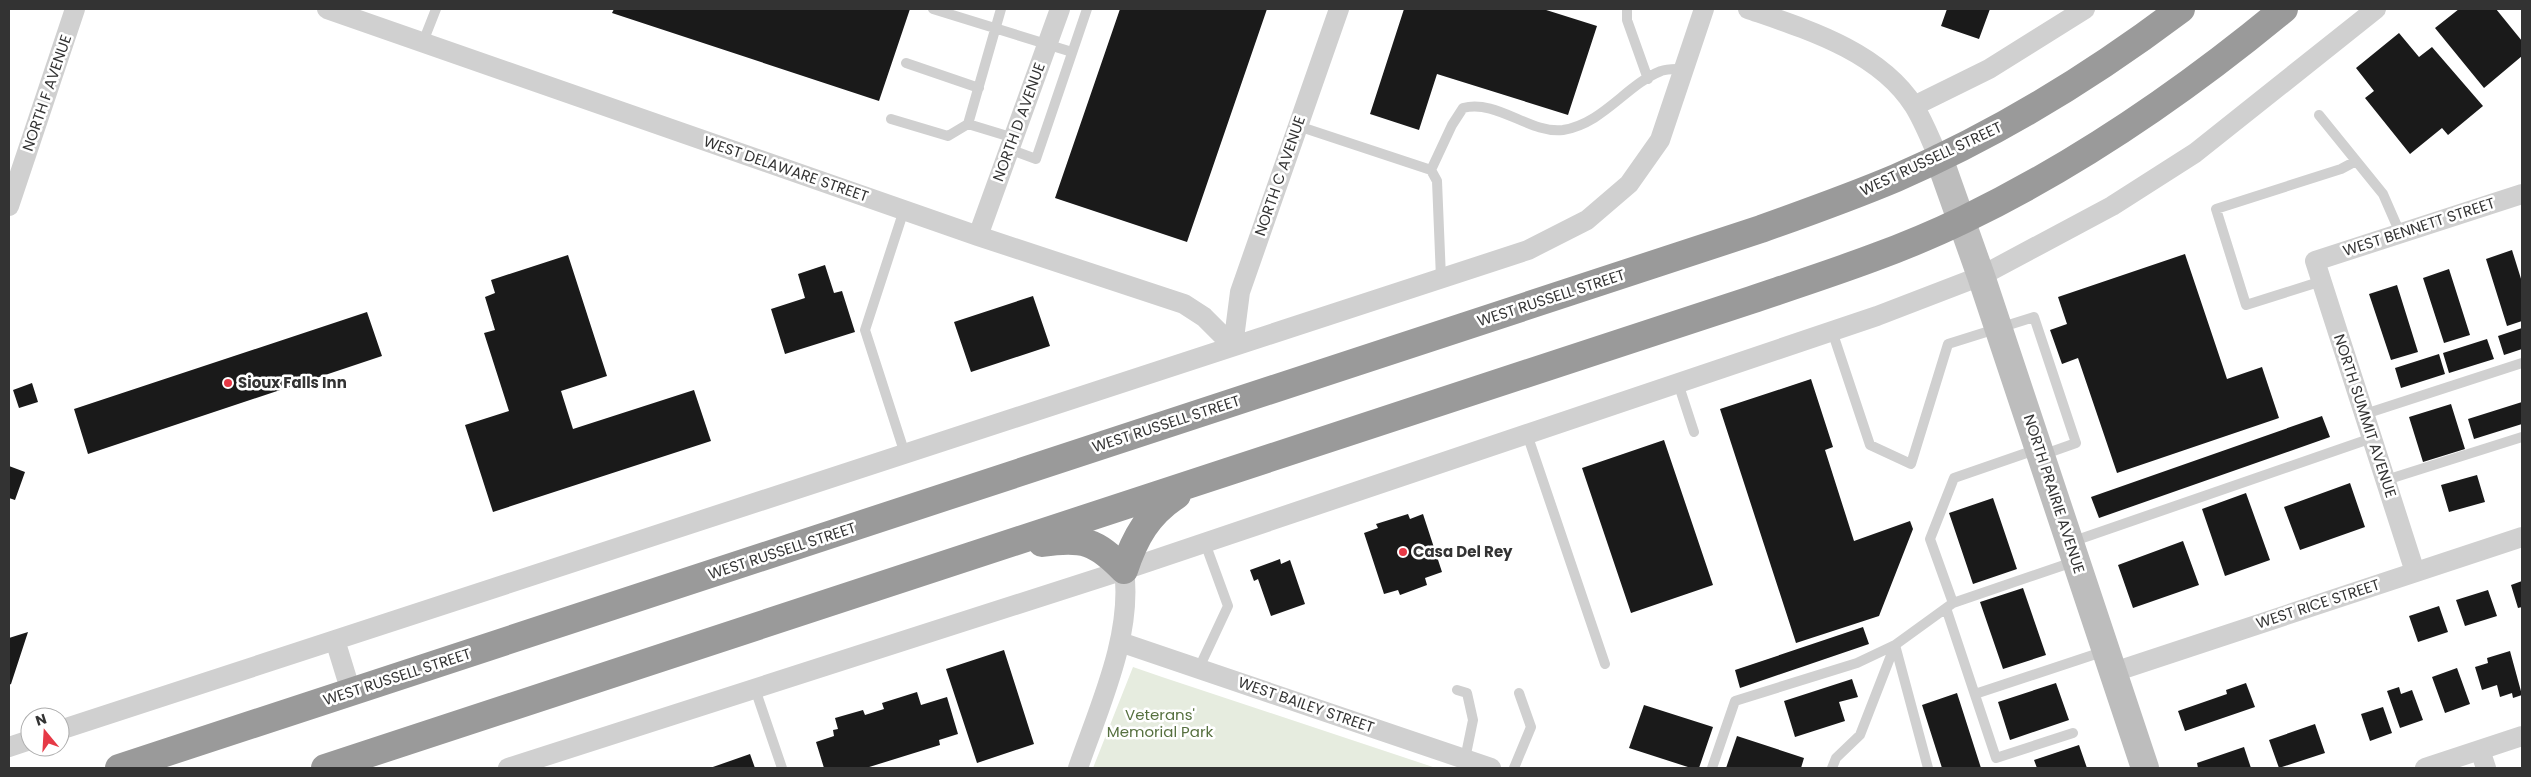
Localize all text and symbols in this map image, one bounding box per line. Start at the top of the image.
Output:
street label: NORTH F AVENUE [17,32,76,154]
street label: NORTH D AVENUE [987,60,1050,184]
street label: NORTH C AVENUE [1249,113,1310,239]
street label: WEST RUSSELL STREET [1856,116,2005,201]
street label: WEST DELAWARE STREET [701,130,872,207]
street label: WEST BENNETT STREET [2340,192,2498,261]
street label: WEST RUSSELL STREET [1474,264,1627,331]
street label: NORTH SUMMIT AVENUE [2329,331,2402,500]
place label: Sioux Falls Inn [238,372,347,393]
marker: Sioux Falls Inn [222,377,234,389]
street label: WEST RUSSELL STREET [1089,390,1242,457]
street label: NORTH PRAIRIE AVENUE [2019,411,2090,576]
street label: WEST RUSSELL STREET [705,517,858,584]
place label: Casa Del Rey [1413,541,1513,562]
marker: Casa Del Rey [1397,546,1409,558]
street label: WEST RICE STREET [2253,574,2382,633]
street label: WEST RUSSELL STREET [320,643,473,710]
street label: WEST BAILEY STREET [1235,671,1377,738]
park label: Veterans' Memorial Park [1107,704,1214,742]
north arrow [20,707,70,757]
text: N [33,708,49,731]

